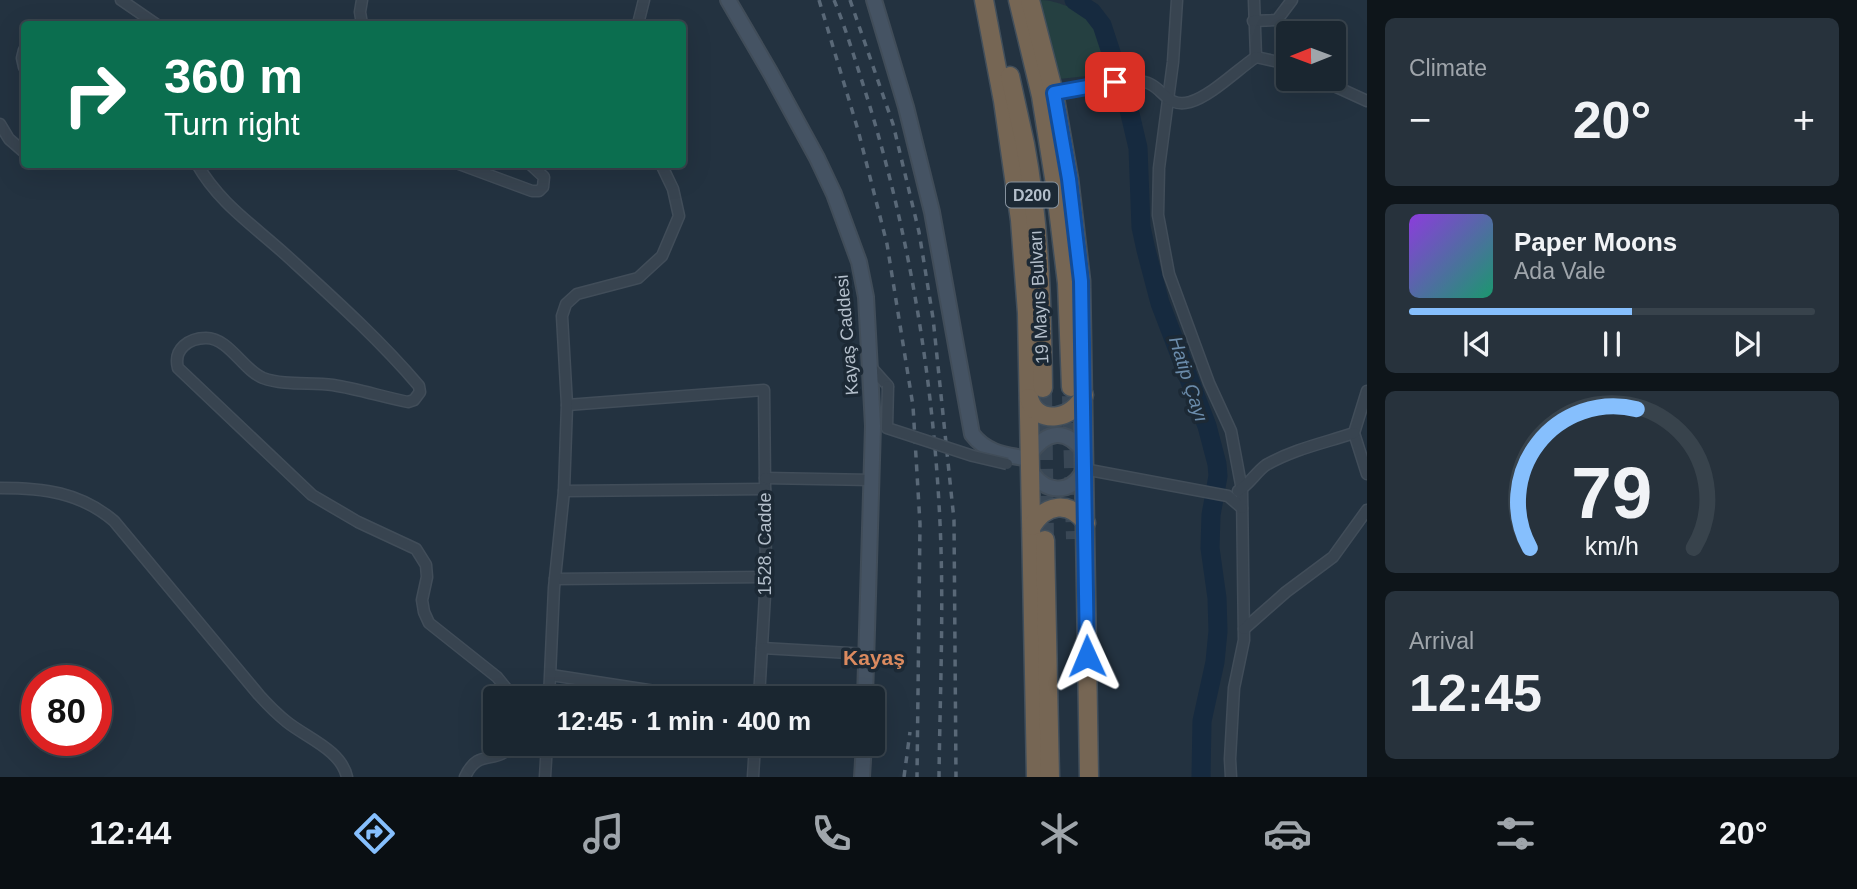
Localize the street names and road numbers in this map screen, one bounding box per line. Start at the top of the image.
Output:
road number: D200 [1006,182,1058,208]
street label: 19 Mayıs Bulvarı [1026,230,1052,364]
street label: Kayaş Caddesi [832,274,862,396]
street label: 1528. Cadde [755,492,775,596]

